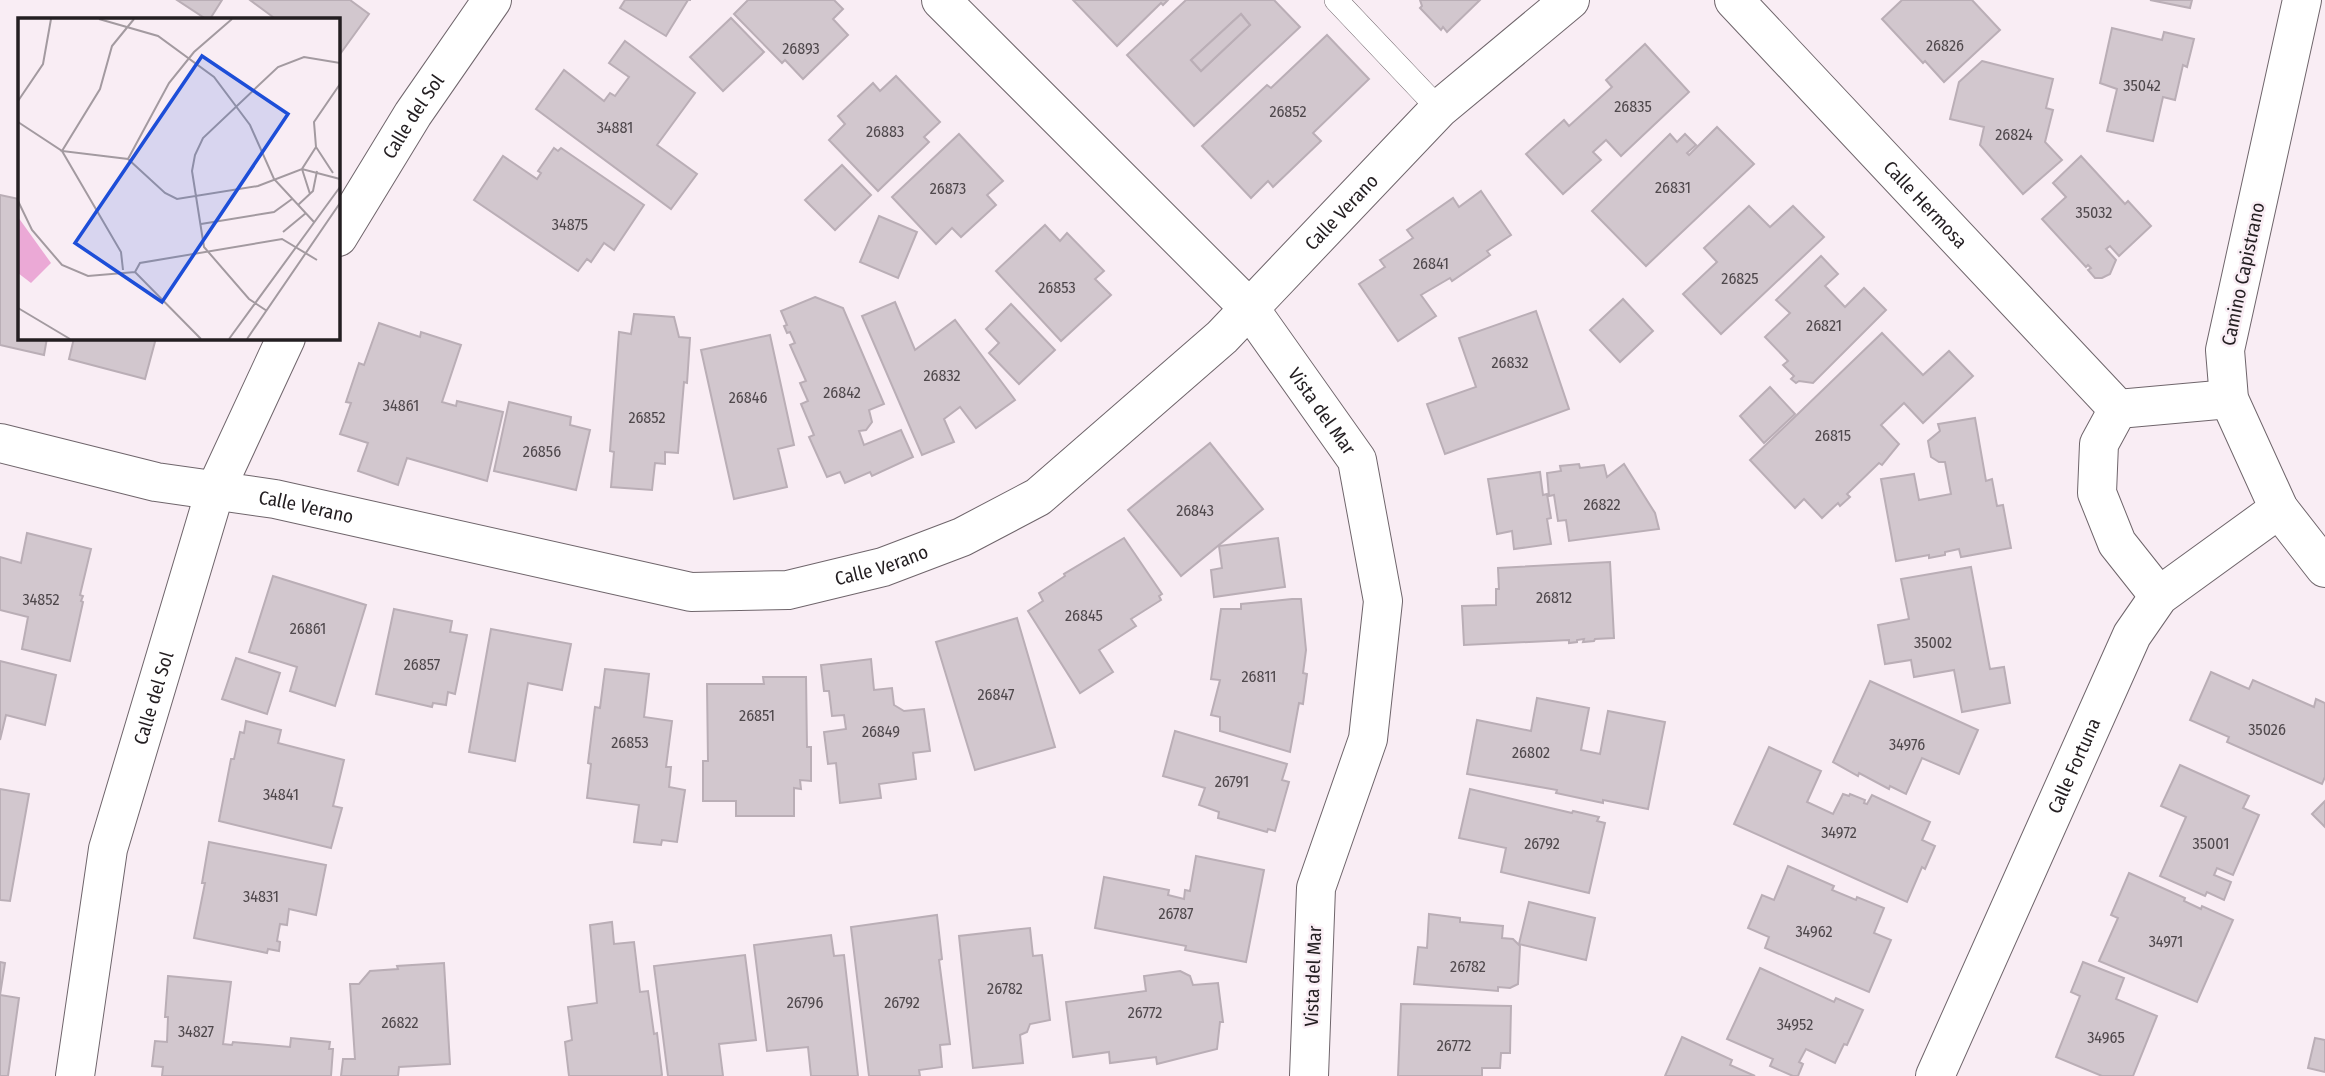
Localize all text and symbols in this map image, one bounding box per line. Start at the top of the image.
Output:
inset map [18,18,340,340]
house number: 26826 [1926,36,1964,55]
house number: 26893 [782,39,820,58]
street label: Calle del Sol [377,70,449,163]
house number: 35042 [2123,76,2161,95]
house number: 26835 [1614,97,1652,116]
house number: 26852 [1269,102,1307,121]
house number: 34881 [597,118,633,137]
house number: 26883 [866,122,904,141]
house number: 26824 [1995,125,2033,144]
street label: Calle Hermosa [1879,155,1972,253]
street label: Calle Verano [1300,169,1383,255]
house number: 26831 [1655,178,1691,197]
house number: 26873 [930,179,966,198]
street label: Camino Capistrano [2217,200,2269,348]
house number: 35032 [2076,203,2112,222]
house number: 34875 [552,215,588,234]
house number: 26841 [1413,254,1449,273]
house number: 26825 [1721,269,1759,288]
house number: 26853 [1038,278,1076,297]
house number: 26821 [1806,316,1842,335]
house number: 26832 [1491,353,1529,372]
street label: Vista del Mar [1284,363,1361,459]
house number: 26832 [923,366,961,385]
house number: 26842 [823,383,861,402]
house number: 26846 [729,388,767,407]
house number: 34861 [383,396,419,415]
house number: 26852 [628,408,666,427]
house number: 26815 [1815,426,1851,445]
house number: 26856 [523,442,561,461]
street label: Calle Verano [257,485,356,528]
house number: 26822 [1584,495,1621,514]
house number: 26843 [1176,501,1214,520]
street label: Calle Verano [832,540,931,590]
house number: 26812 [1536,588,1572,607]
house number: 34852 [22,590,60,609]
house number: 26845 [1065,606,1103,625]
house number: 26861 [290,619,326,638]
house number: 35002 [1914,633,1952,652]
street label: Calle del Sol [128,649,178,747]
house number: 26857 [404,655,441,674]
house number: 26811 [1242,667,1276,686]
house number: 26847 [978,685,1015,704]
house number: 26851 [739,706,775,725]
street label: Calle Fortuna [2042,714,2105,817]
house number: 35026 [2248,720,2286,739]
house number: 26849 [862,722,900,741]
house number: 26853 [611,733,649,752]
house number: 34976 [1889,735,1925,754]
house number: 26802 [1512,743,1550,762]
house number: 26791 [1215,772,1249,791]
house number: 34841 [263,785,299,804]
house number: 34972 [1821,823,1857,842]
house number: 26792 [1524,834,1560,853]
house number: 35001 [2192,834,2230,853]
house number: 34831 [243,887,279,906]
house number: 26787 [1158,904,1194,923]
house number: 34962 [1795,922,1833,941]
street label: Vista del Mar [1300,925,1326,1027]
house number: 34971 [2149,932,2183,951]
house number: 26782 [1450,957,1486,976]
house number: 26782 [987,979,1023,998]
house number: 26796 [787,993,823,1012]
house number: 26792 [884,993,920,1012]
house number: 26772 [1128,1003,1162,1022]
house number: 26822 [382,1013,419,1032]
house number: 34952 [1777,1015,1813,1034]
house number: 34827 [178,1022,215,1041]
house number: 34965 [2087,1028,2125,1047]
house number: 26772 [1437,1036,1471,1055]

